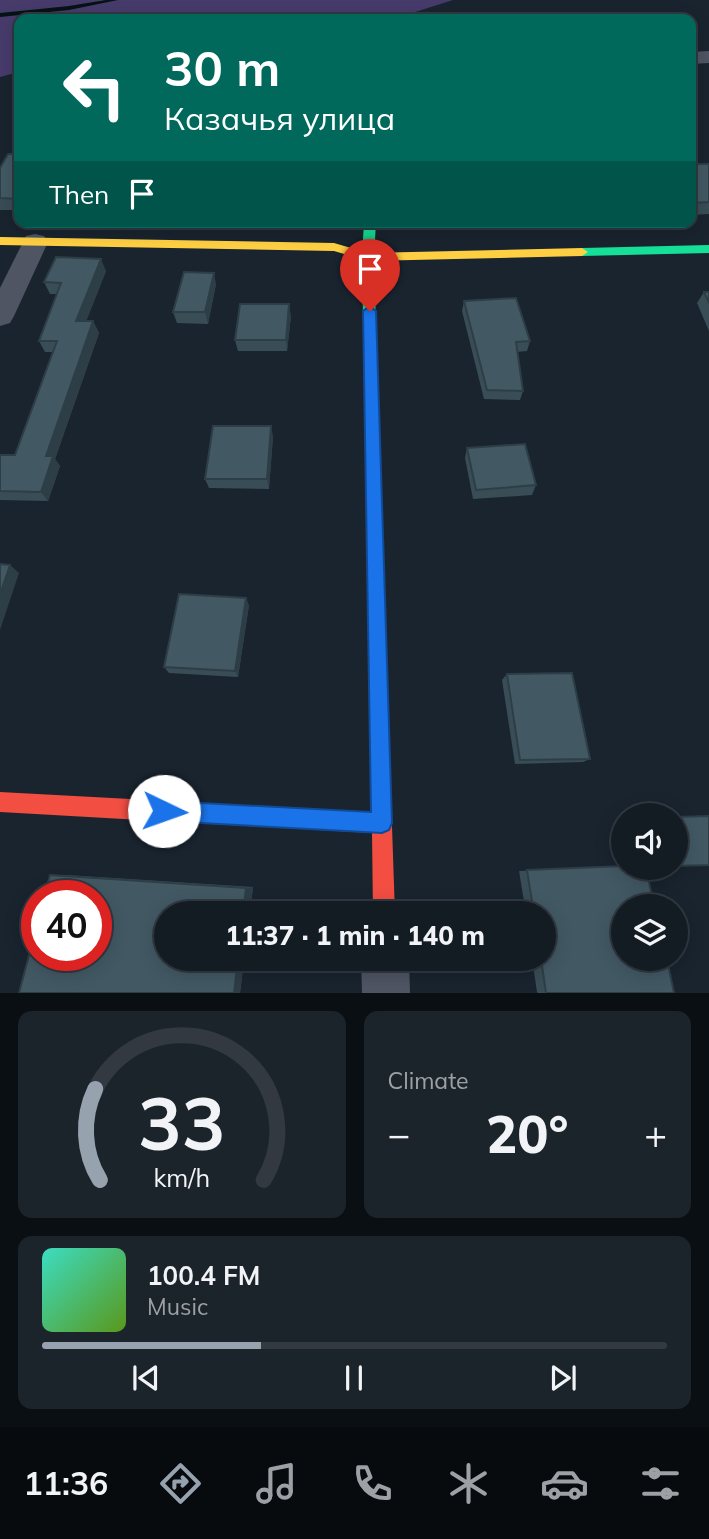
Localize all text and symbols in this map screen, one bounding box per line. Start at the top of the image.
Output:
text: 30 m [164,37,280,98]
icon: left [49,42,140,133]
text: Казачья улица [164,98,395,138]
icon: arrive [123,175,161,213]
text: Then [49,178,109,211]
pin [340,239,400,311]
icon: arrive [351,250,389,288]
position arrow [127,774,201,848]
map controls [611,803,688,971]
button: sound [611,803,688,880]
speed limit sign: 40 [21,880,112,971]
button: layers [611,894,688,971]
text: 11:37 · 1 min · 140 m [225,919,485,952]
text: Climate [388,1066,469,1095]
text: 33 [138,1078,225,1169]
text: 20° [486,1101,568,1166]
text: − [388,1110,410,1158]
text: + [644,1110,667,1158]
text: km/h [153,1162,210,1193]
text: 100.4 FM [147,1259,260,1292]
text: Music [147,1292,208,1321]
icon: previous [127,1359,165,1397]
icon: pause [335,1359,373,1397]
icon: next [544,1359,582,1397]
icon: directions [156,1459,205,1508]
icon: music [252,1459,301,1508]
icon: phone [348,1459,397,1508]
icon: climate [444,1459,493,1508]
icon: car [540,1459,589,1508]
icon: filters [636,1459,685,1508]
text: 11:36 [24,1463,108,1503]

